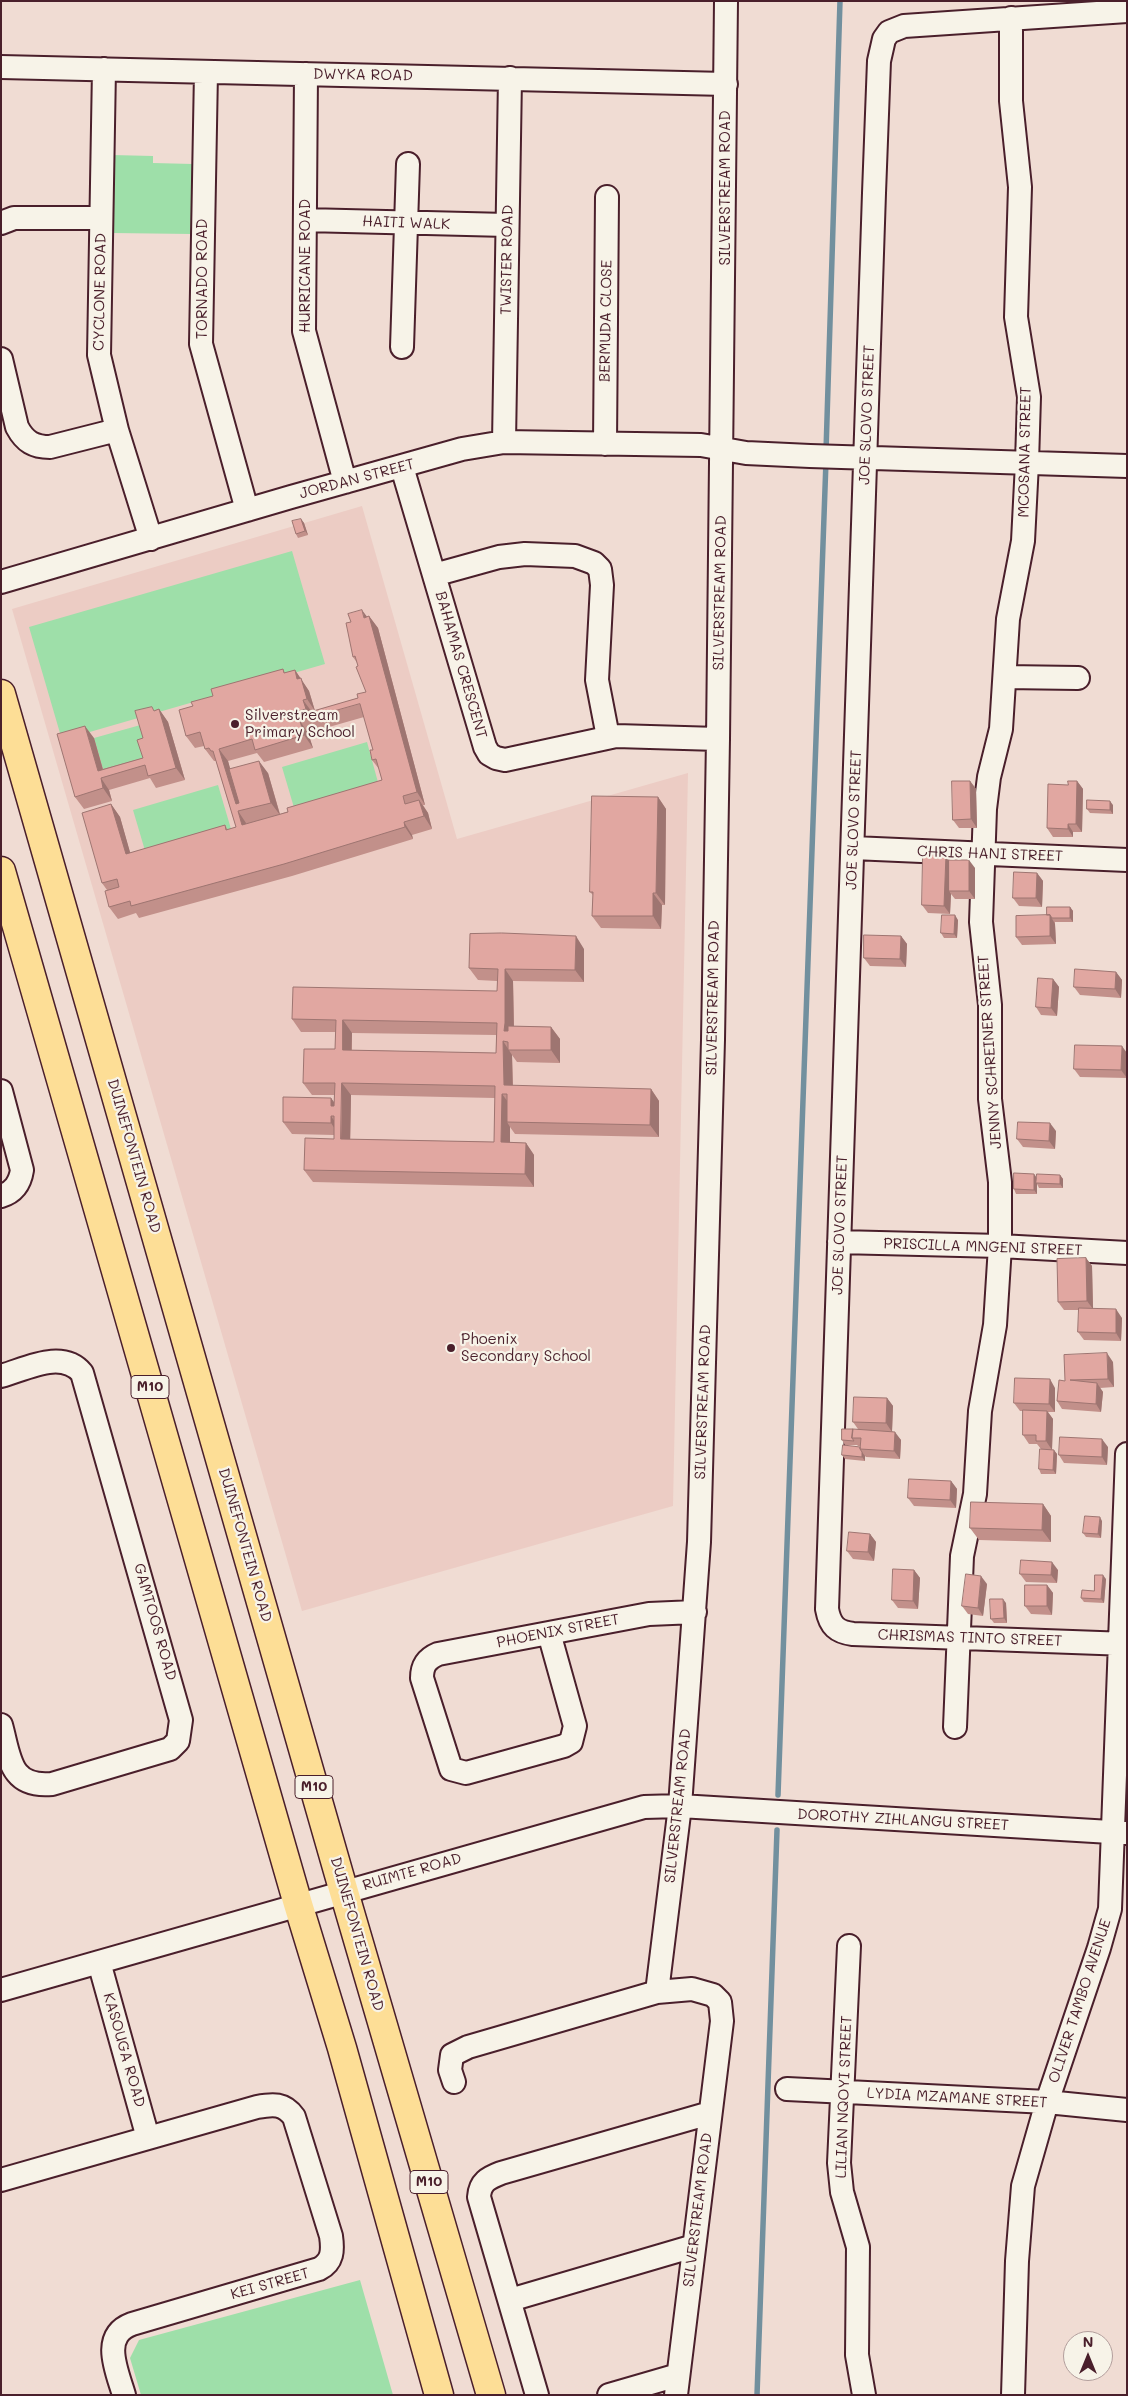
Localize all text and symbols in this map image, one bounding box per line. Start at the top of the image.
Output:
street label: DWYKA ROAD [313,65,413,85]
street label: SILVERSTREAM ROAD [716,110,734,266]
street label: HURRICANE ROAD [296,199,314,333]
street label: TWISTER ROAD [497,205,517,315]
street label: HAITI WALK [362,212,450,234]
street label: TORNADO ROAD [193,219,211,339]
street label: CYCLONE ROAD [90,233,110,351]
street label: BERMUDA CLOSE [596,260,616,382]
street label: JOE SLOVO STREET [856,345,878,485]
street label: MCOSANA STREET [1015,386,1035,518]
street label: JORDAN STREET [298,455,416,503]
street label: SILVERSTREAM ROAD [710,515,730,671]
street label: BAHAMAS CRESCENT [431,589,491,741]
place label: Silverstream Primary School [245,706,355,741]
marker: Silverstream Primary School [229,718,241,730]
street label: JOE SLOVO STREET [843,750,865,890]
street label: CHRIS HANI STREET [917,842,1063,866]
street label: SILVERSTREAM ROAD [703,920,723,1076]
street label: JENNY SCHREINER STREET [974,954,1006,1150]
street label: DUINEFONTEIN ROAD [103,1077,165,1235]
street label: JOE SLOVO STREET [829,1155,851,1295]
street label: PRISCILLA MNGENI STREET [883,1235,1083,1259]
street label: SILVERSTREAM ROAD [691,1324,715,1480]
place label: Phoenix Secondary School [461,1330,591,1365]
marker: Phoenix Secondary School [445,1342,457,1354]
road number: M10 [131,1375,169,1398]
street label: DUINEFONTEIN ROAD [214,1466,276,1624]
street label: GAMTOOS ROAD [130,1561,180,1683]
street label: PHOENIX STREET [495,1610,621,1652]
street label: CHRISMAS TINTO STREET [877,1626,1063,1650]
street label: SILVERSTREAM ROAD [661,1728,695,1884]
road number: M10 [295,1775,333,1798]
street label: DOROTHY ZIHLANGU STREET [797,1805,1009,1835]
street label: RUIMTE ROAD [360,1849,464,1895]
street label: DUINEFONTEIN ROAD [326,1855,388,2013]
street label: OLIVER TAMBO AVENUE [1045,1917,1115,2085]
street label: KASOUGA ROAD [99,1991,149,2109]
street label: LILIAN NQOYI STREET [832,2015,856,2179]
street label: LYDIA MZAMANE STREET [866,2084,1048,2112]
street label: SILVERSTREAM ROAD [680,2132,716,2288]
road number: M10 [410,2170,448,2194]
street label: KEI STREET [229,2264,311,2304]
north arrow [1063,2331,1113,2381]
text: N [1083,2332,1093,2351]

